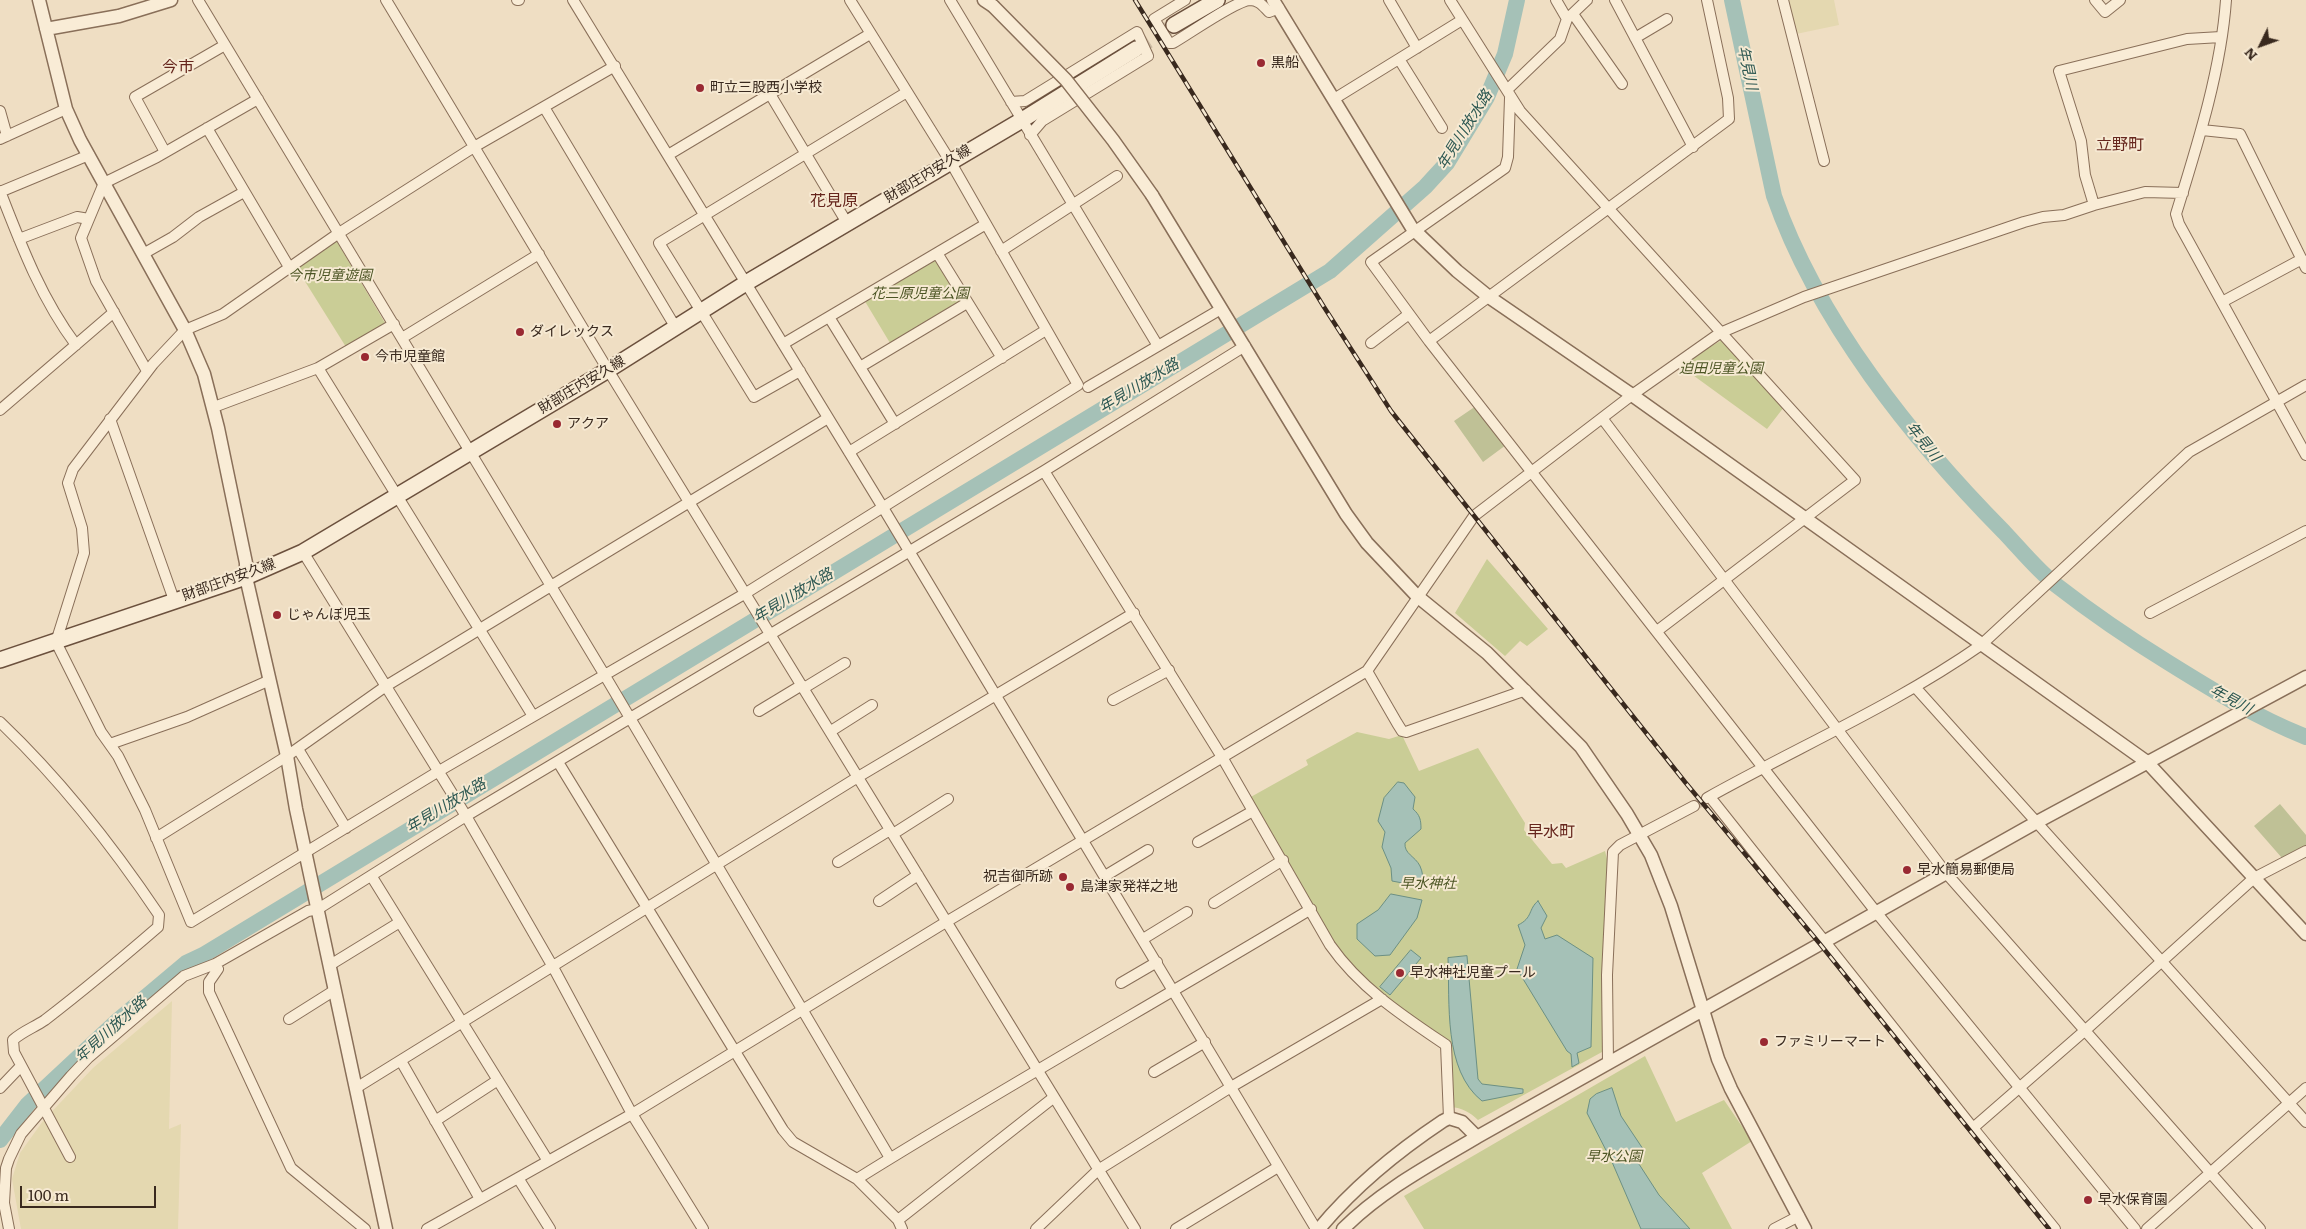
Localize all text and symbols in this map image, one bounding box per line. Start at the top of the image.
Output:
north arrow [2236,20,2286,70]
water label: 年見川 [1734,44,1760,92]
text: N [2238,44,2261,66]
place label: 黒船 [1271,55,1299,71]
district label: 今市 [162,57,194,77]
marker: 黒船 [1255,57,1267,69]
place label: 町立三股西小学校 [710,80,822,96]
marker: 町立三股西小学校 [694,82,706,94]
water label: 年見川放水路 [1434,87,1496,173]
district label: 立野町 [2096,135,2144,155]
street label: 財部庄内安久線 [882,142,974,206]
district label: 花見原 [810,191,858,211]
park label: 今市児童遊園 [288,268,372,284]
park label: 花三原児童公園 [871,286,969,302]
place label: ダイレックス [530,324,614,340]
marker: ダイレックス [514,326,526,338]
place label: 今市児童館 [375,349,445,365]
marker: 今市児童館 [359,351,371,363]
street label: 財部庄内安久線 [536,353,628,417]
water label: 年見川放水路 [1096,355,1182,417]
park label: 迫田児童公園 [1679,361,1763,377]
place label: アクア [567,416,609,432]
marker: アクア [551,418,563,430]
water label: 年見川 [1902,419,1944,465]
street label: 財部庄内安久線 [180,555,278,605]
water label: 年見川放水路 [750,565,836,627]
place label: じゃんぼ児玉 [287,607,371,623]
marker: じゃんぼ児玉 [271,609,283,621]
water label: 年見川 [2207,681,2255,719]
water label: 年見川放水路 [403,775,489,837]
district label: 早水町 [1527,822,1575,842]
place label: 早水簡易郵便局 [1917,862,2015,878]
marker: 早水簡易郵便局 [1901,864,1913,876]
place label: 祝吉御所跡 [983,869,1053,885]
marker: 祝吉御所跡 [1057,871,1069,883]
park label: 早水神社 [1400,876,1456,892]
place label: 島津家発祥之地 [1080,879,1178,895]
marker: 島津家発祥之地 [1064,881,1076,893]
place label: 早水神社児童プール [1410,965,1536,981]
marker: 早水神社児童プール [1394,967,1406,979]
water label: 年見川放水路 [72,993,150,1067]
place label: ファミリーマート [1774,1034,1886,1050]
marker: ファミリーマート [1758,1036,1770,1048]
park label: 早水公園 [1586,1149,1642,1165]
scale bar [22,1176,159,1208]
text: 100 m [28,1183,69,1206]
place label: 早水保育園 [2098,1192,2168,1208]
marker: 早水保育園 [2082,1194,2094,1206]

